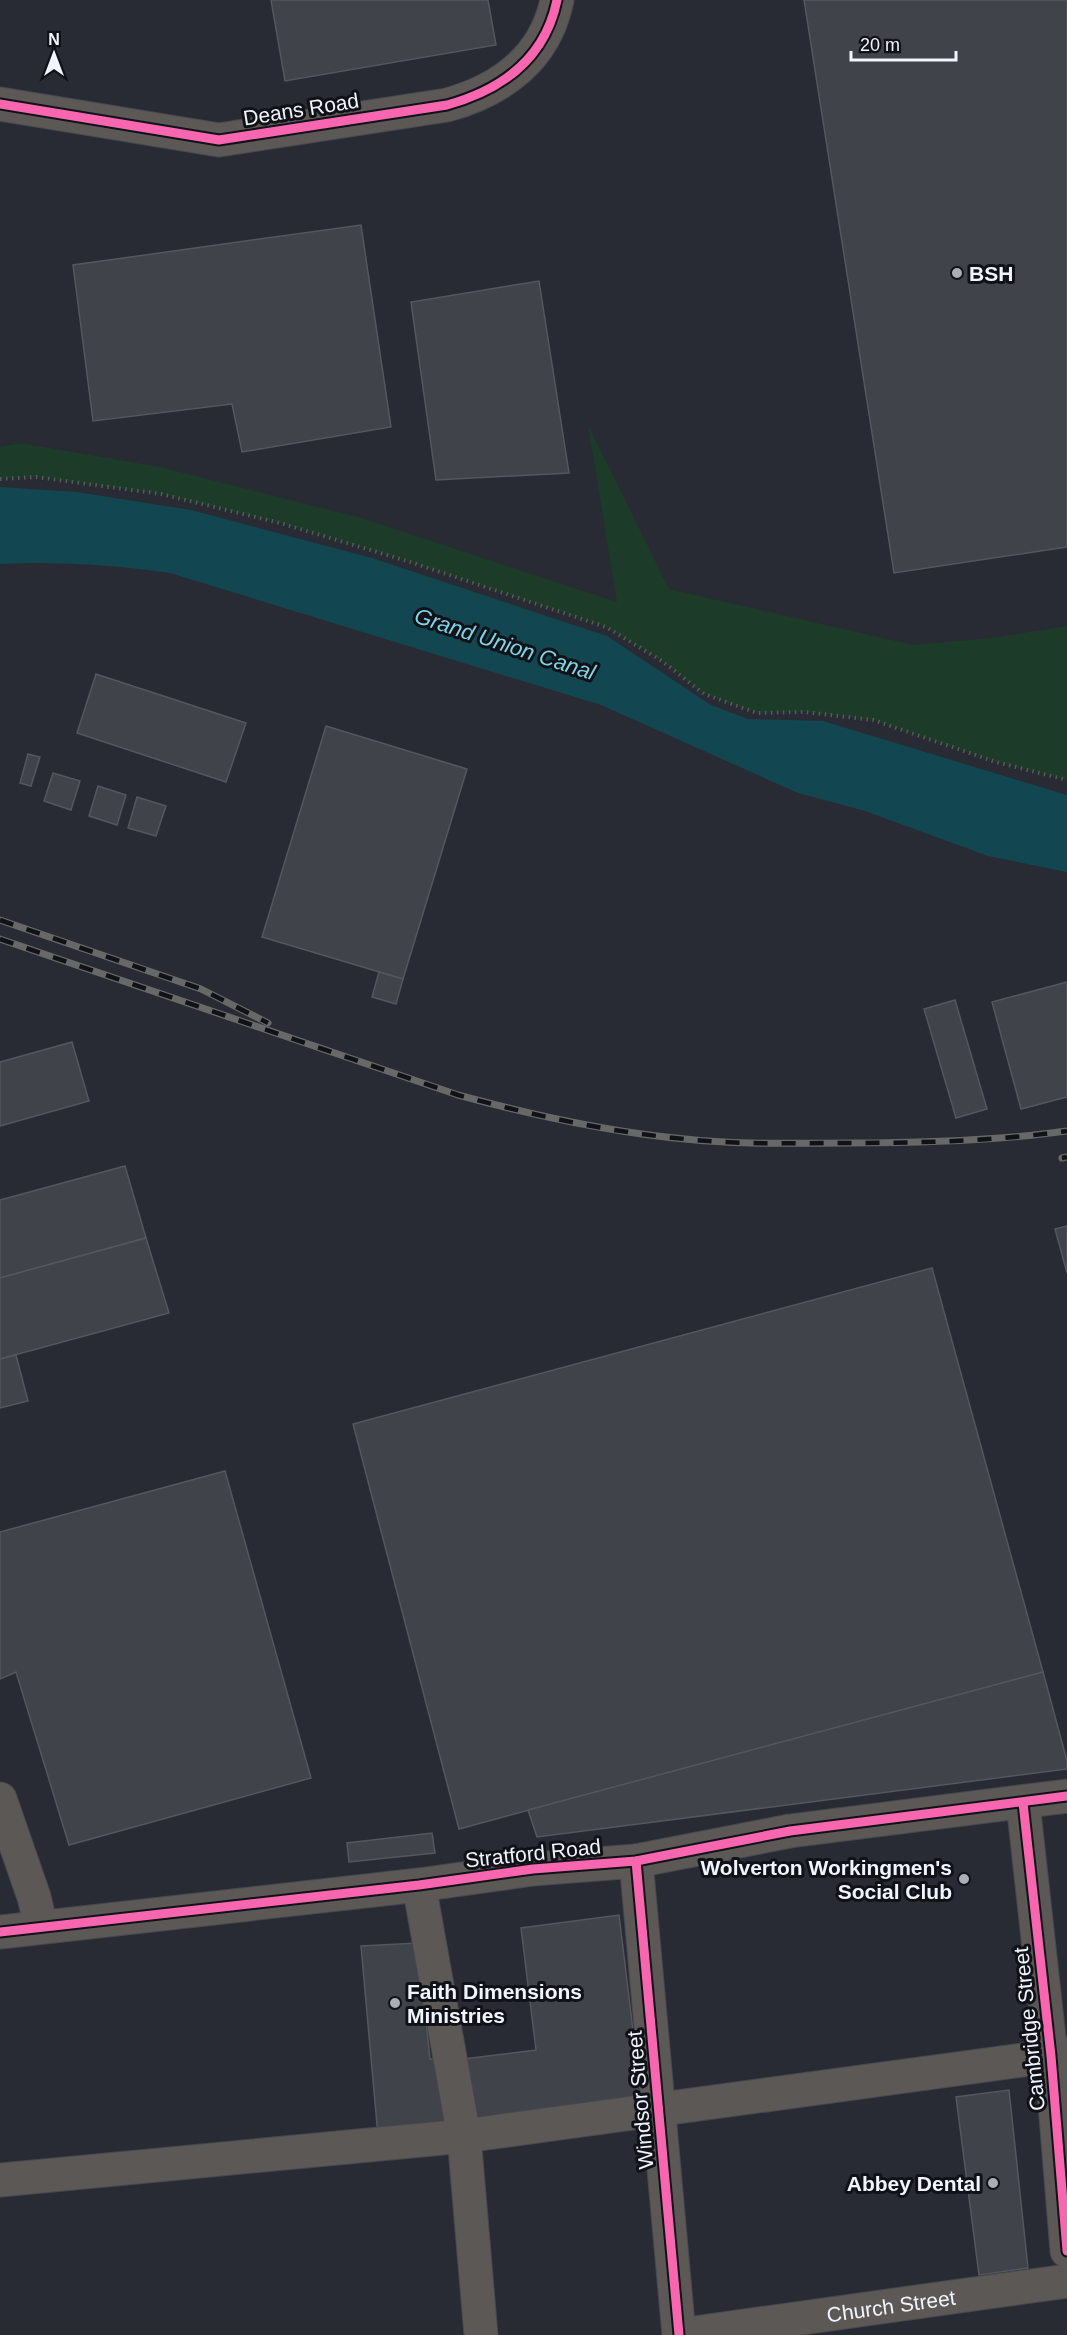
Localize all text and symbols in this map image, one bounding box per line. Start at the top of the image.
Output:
north arrow [24,24,84,84]
scale bar [851,24,956,62]
text: N [48,31,60,48]
text: 20 m [860,35,900,55]
street label: Deans Road [242,89,360,129]
place label: BSH [969,262,1013,285]
marker: BSH [950,266,964,280]
water label: Grand Union Canal [412,603,599,685]
street label: Stratford Road [464,1834,602,1872]
place label: Wolverton Workingmen's Social Club [700,1856,952,1903]
marker: Wolverton Workingmen's Social Club [957,1872,971,1886]
street label: Cambridge Street [1009,1946,1049,2112]
place label: Faith Dimensions Ministries [407,1980,582,2027]
marker: Faith Dimensions Ministries [388,1996,402,2010]
street label: Windsor Street [622,2030,658,2170]
place label: Abbey Dental [847,2172,981,2195]
marker: Abbey Dental [986,2176,1000,2190]
street label: Church Street [825,2285,957,2326]

